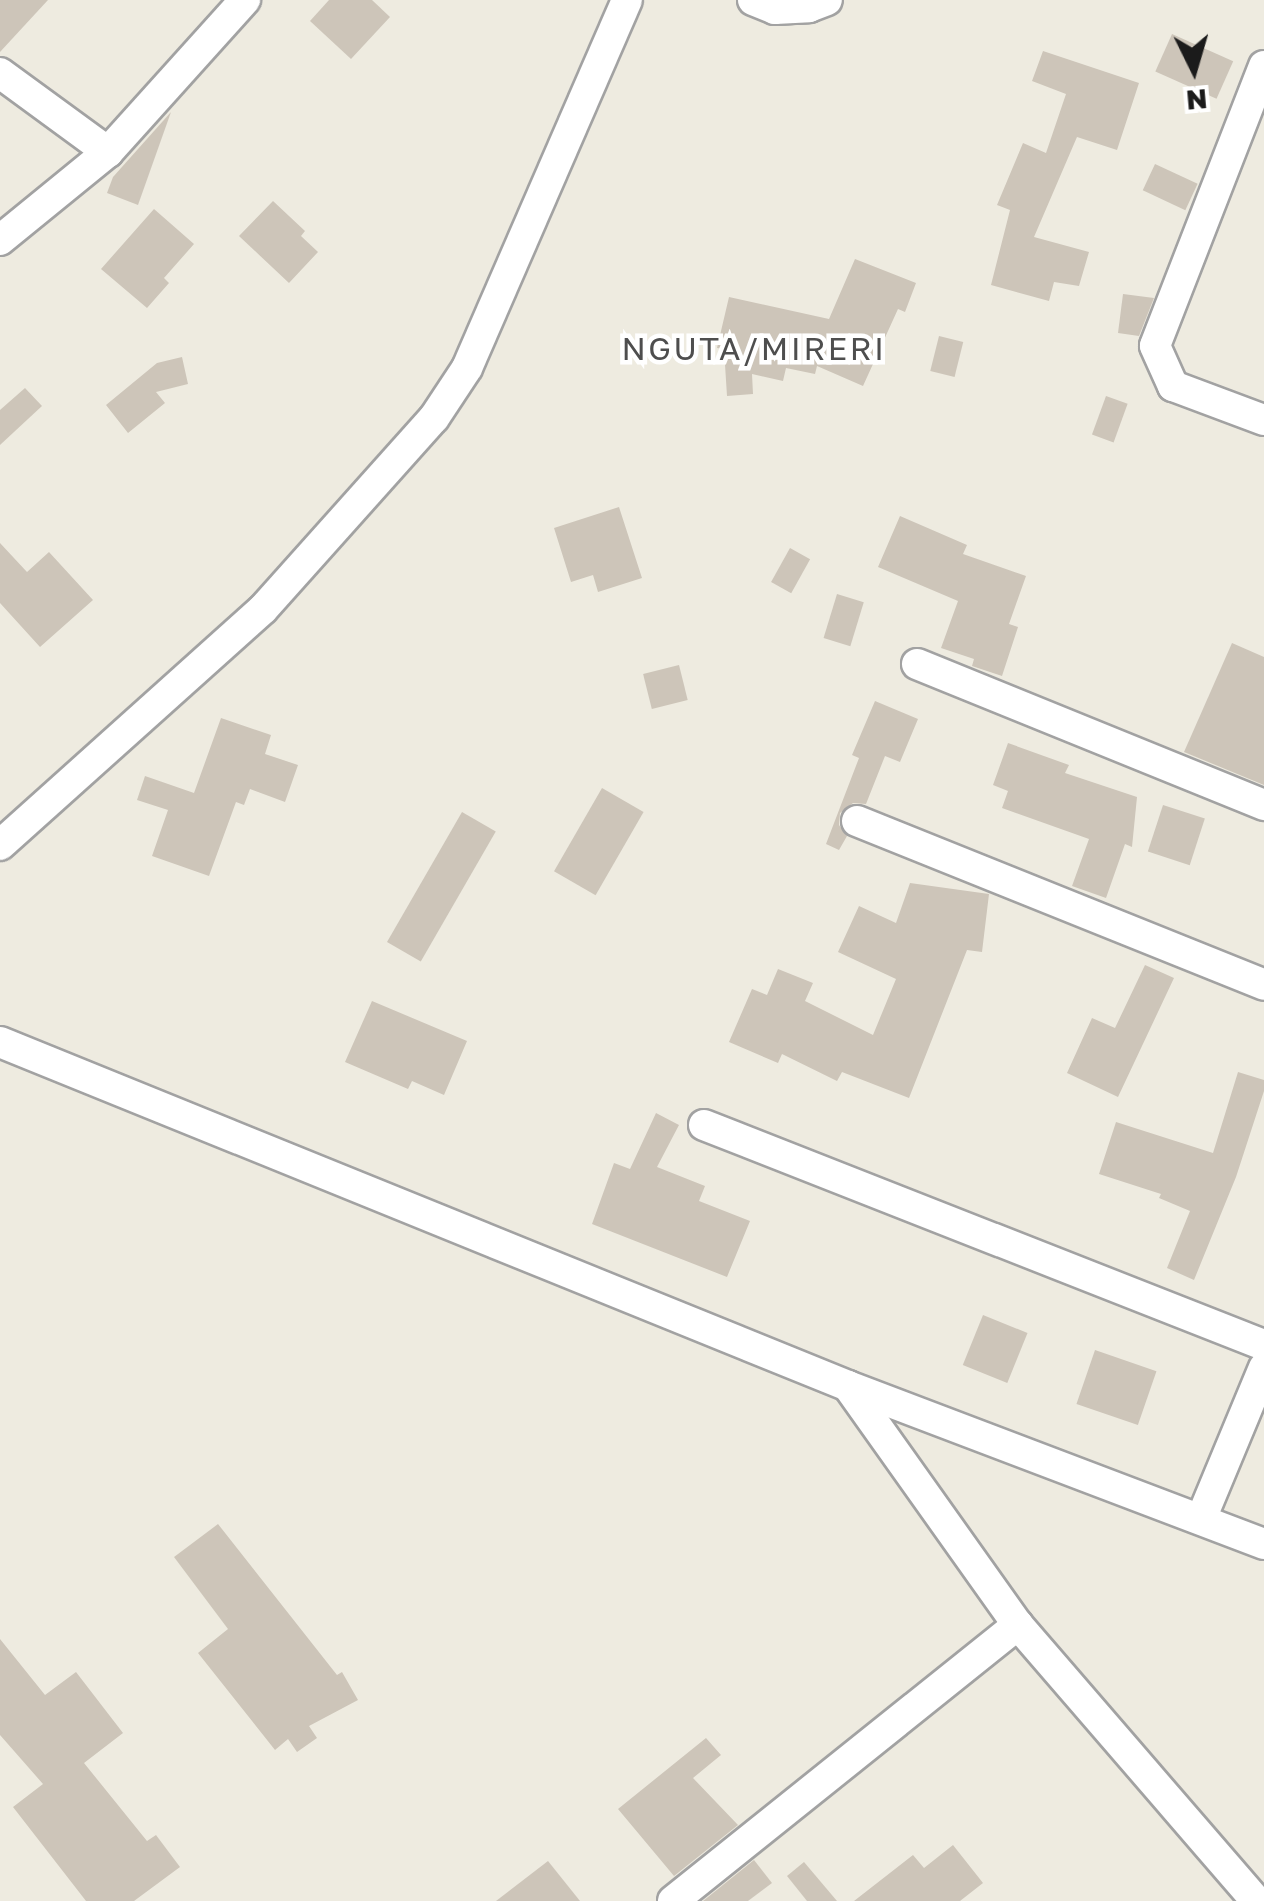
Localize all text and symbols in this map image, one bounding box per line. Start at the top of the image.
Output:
north arrow [1144,20,1244,120]
text: N [1185,83,1209,118]
district label: NGUTA/MIRERI [622,329,886,367]

